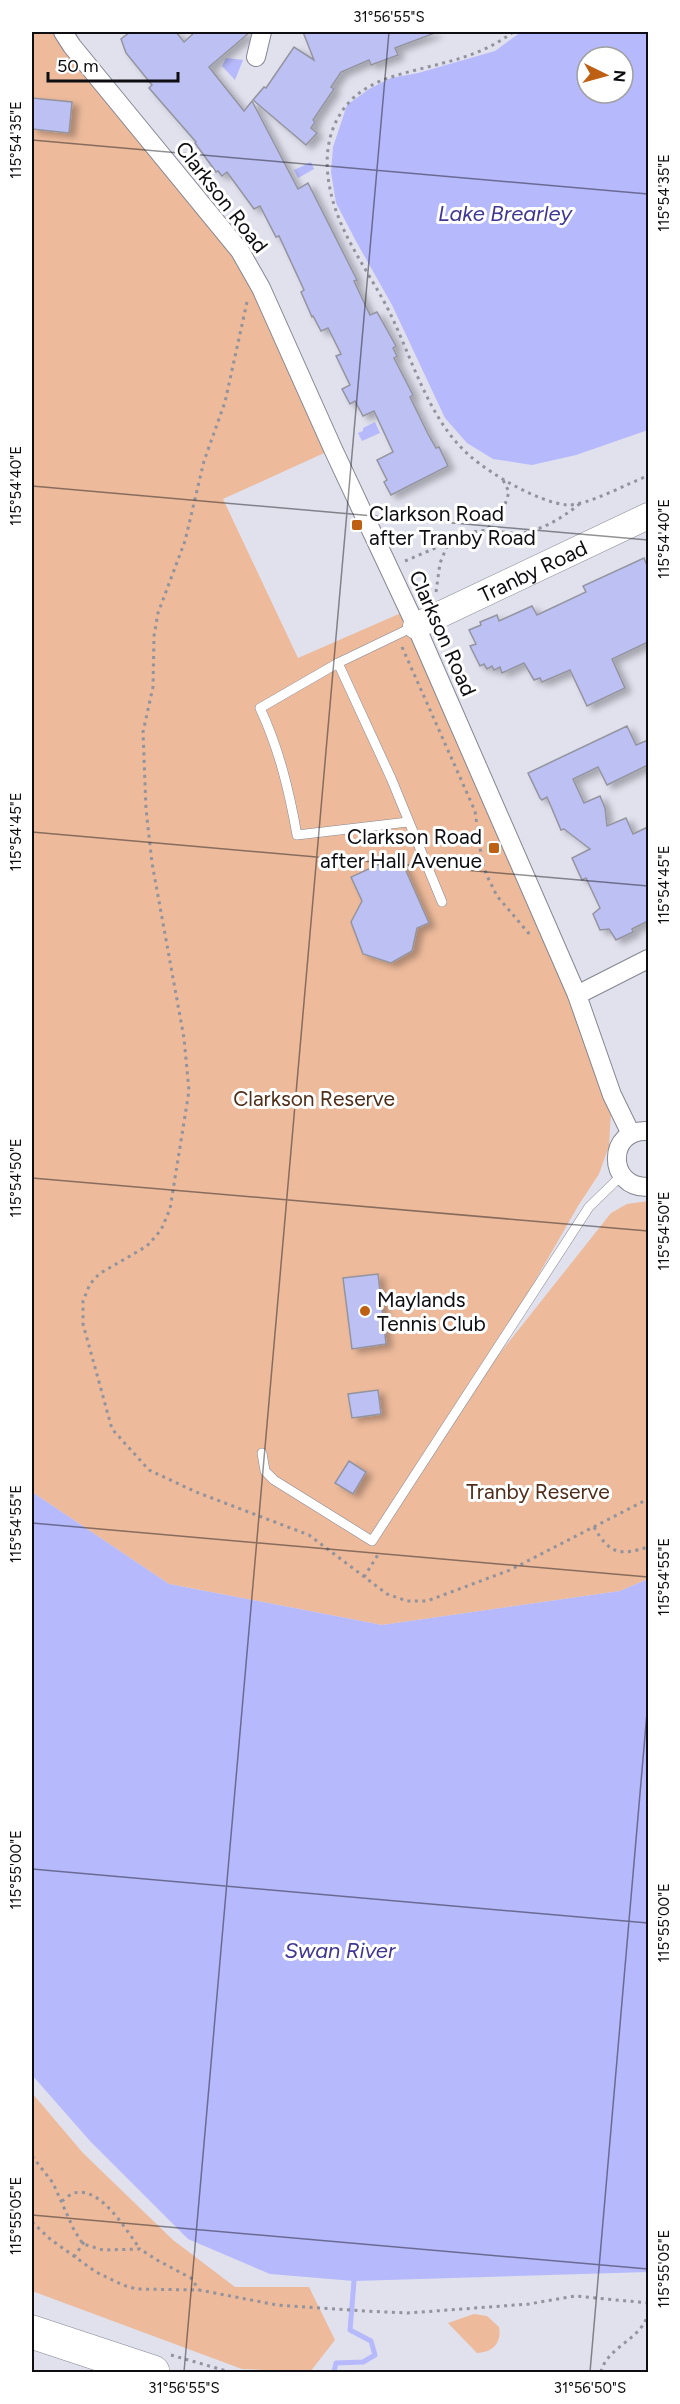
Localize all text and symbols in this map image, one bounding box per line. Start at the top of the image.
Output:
text: 31°56'55"S [353,8,425,26]
scale bar [48,45,178,83]
north arrow [575,45,635,105]
text: 50 m [57,55,99,77]
text: N [609,69,629,83]
text: 115°54'35"E [7,101,25,179]
street label: Clarkson Road [171,136,273,258]
text: 115°54'35"E [655,154,673,232]
water label: Lake Brearley [438,200,573,227]
text: 115°54'40"E [7,446,25,526]
text: 115°54'40"E [655,499,673,579]
place label: Clarkson Road after Tranby Road [369,501,536,550]
marker: Clarkson Road after Tranby Road [350,518,364,532]
street label: Tranby Road [474,534,591,607]
street label: Clarkson Road [404,566,482,700]
text: 115°54'45"E [7,792,25,872]
place label: Clarkson Road after Hall Avenue [320,824,482,873]
marker: Clarkson Road after Hall Avenue [487,841,501,855]
text: 115°54'45"E [655,845,673,925]
park label: Clarkson Reserve [233,1086,395,1111]
text: 115°54'50"E [7,1138,25,1218]
text: 115°54'50"E [655,1191,673,1271]
place label: Maylands Tennis Club [377,1287,486,1336]
marker: Maylands Tennis Club [358,1304,372,1318]
park label: Tranby Reserve [466,1479,610,1504]
text: 115°54'55"E [7,1485,25,1563]
text: 115°54'55"E [655,1538,673,1616]
text: 115°55'00"E [7,1830,25,1910]
text: 115°55'00"E [655,1883,673,1963]
water label: Swan River [285,1937,397,1964]
text: 115°55'05"E [7,2177,25,2255]
text: 115°55'05"E [655,2230,673,2308]
text: 31°56'55"S [148,2379,220,2397]
text: 31°56'50"S [554,2379,626,2397]

